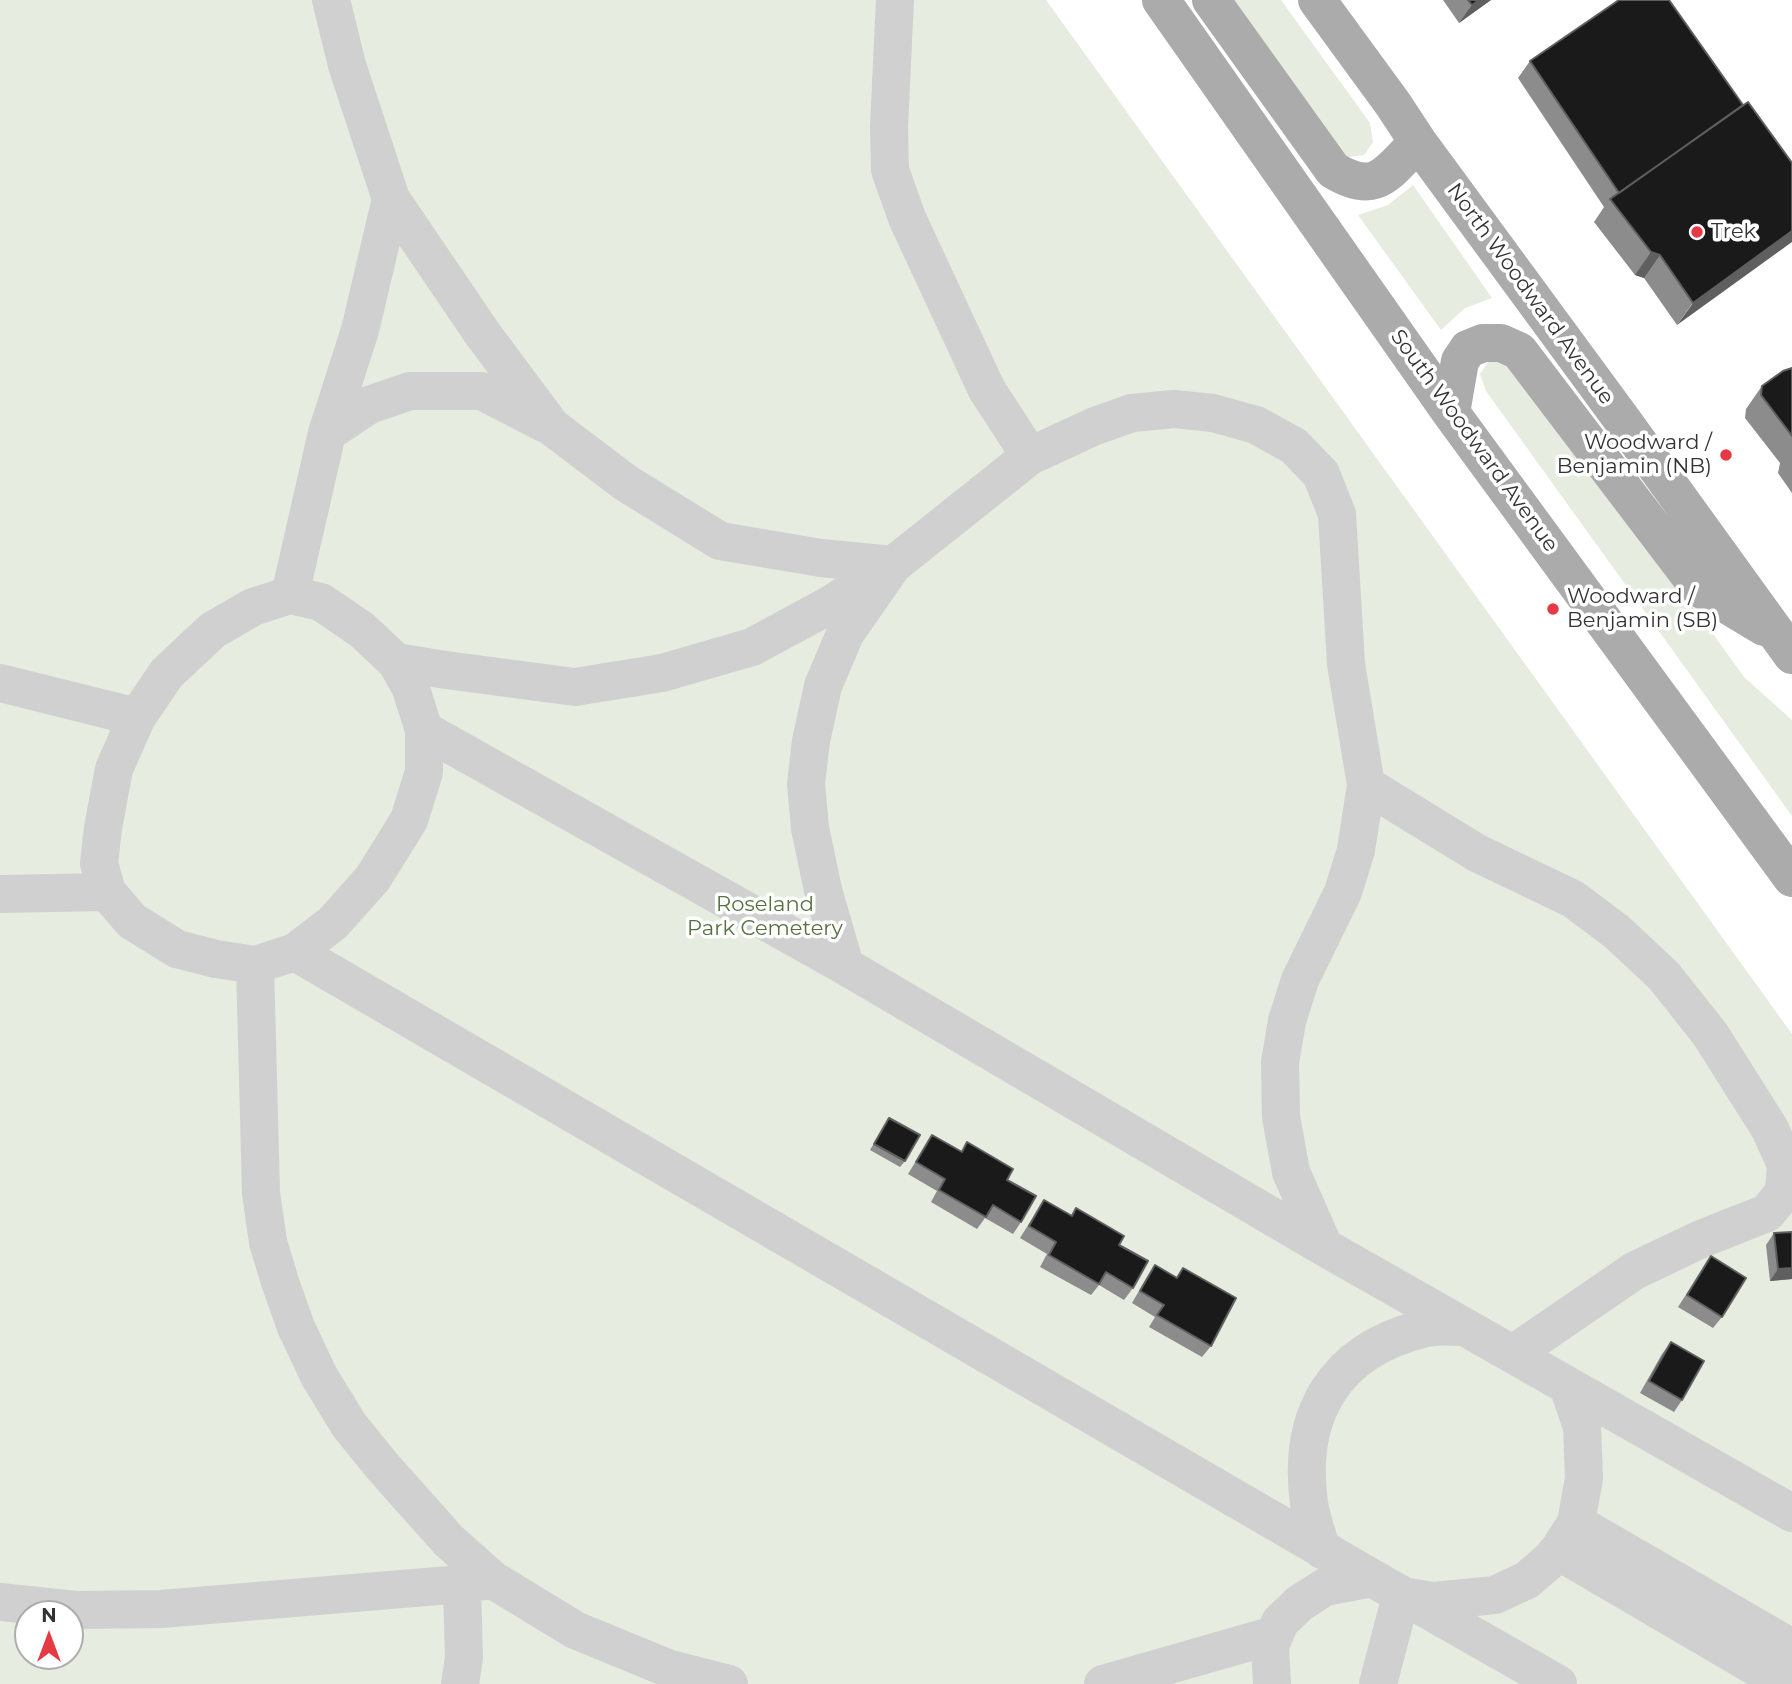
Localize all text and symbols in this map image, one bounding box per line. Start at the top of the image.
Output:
street label: North Woodward Avenue [1441,178,1619,410]
place label: Trek [1711,219,1756,245]
marker: Trek [1689,224,1705,240]
street label: South Woodward Avenue [1385,325,1563,557]
place label: Woodward / Benjamin (NB) [1557,430,1712,480]
marker: Woodward / Benjamin (NB) [1718,447,1734,463]
place label: Woodward / Benjamin (SB) [1567,584,1718,634]
marker: Woodward / Benjamin (SB) [1545,601,1561,617]
park label: Roseland Park Cemetery [687,892,843,942]
north arrow [14,1600,84,1670]
text: N [41,1604,57,1627]

